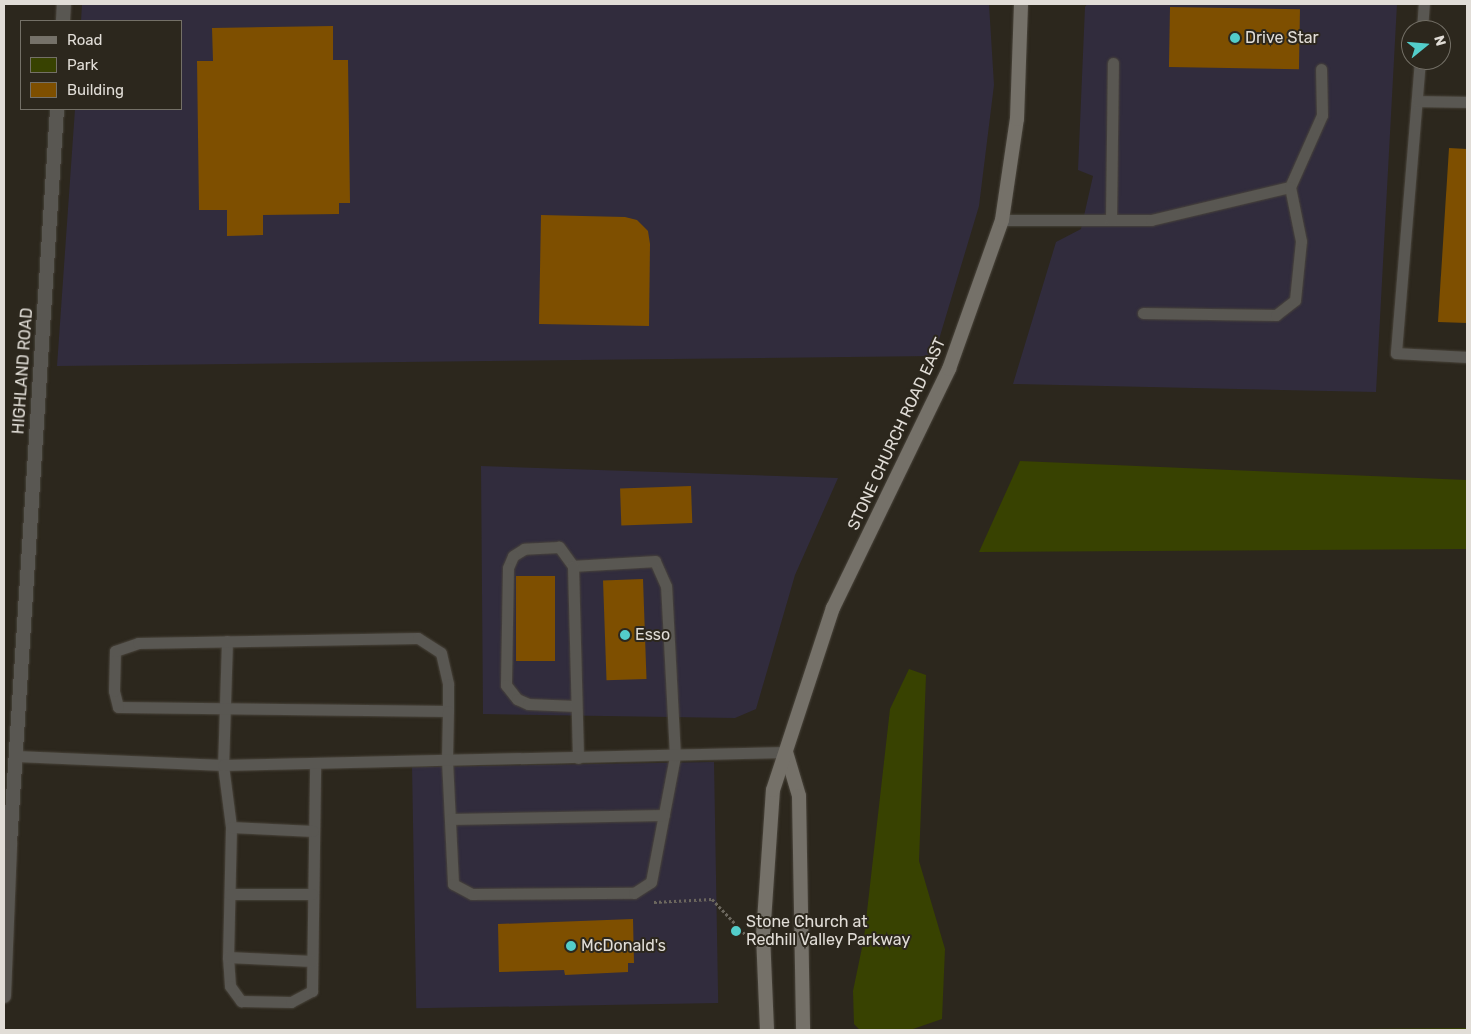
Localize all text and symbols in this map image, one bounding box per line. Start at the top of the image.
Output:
legend [20,20,182,110]
north arrow [1401,20,1451,70]
place label: Drive Star [1245,28,1319,48]
text: Road [67,31,103,49]
marker: Drive Star [1229,32,1241,44]
text: N [1430,33,1449,48]
text: Park [67,56,98,74]
text: Building [67,81,124,99]
street label: HIGHLAND ROAD [9,307,37,435]
street label: STONE CHURCH ROAD EAST [844,335,950,533]
place label: Esso [635,625,670,645]
marker: Esso [619,629,631,641]
place label: Stone Church at Redhill Valley Parkway [746,912,911,950]
marker: Stone Church at Redhill Valley Parkway [730,925,742,937]
place label: McDonald's [581,936,666,956]
marker: McDonald's [565,940,577,952]

